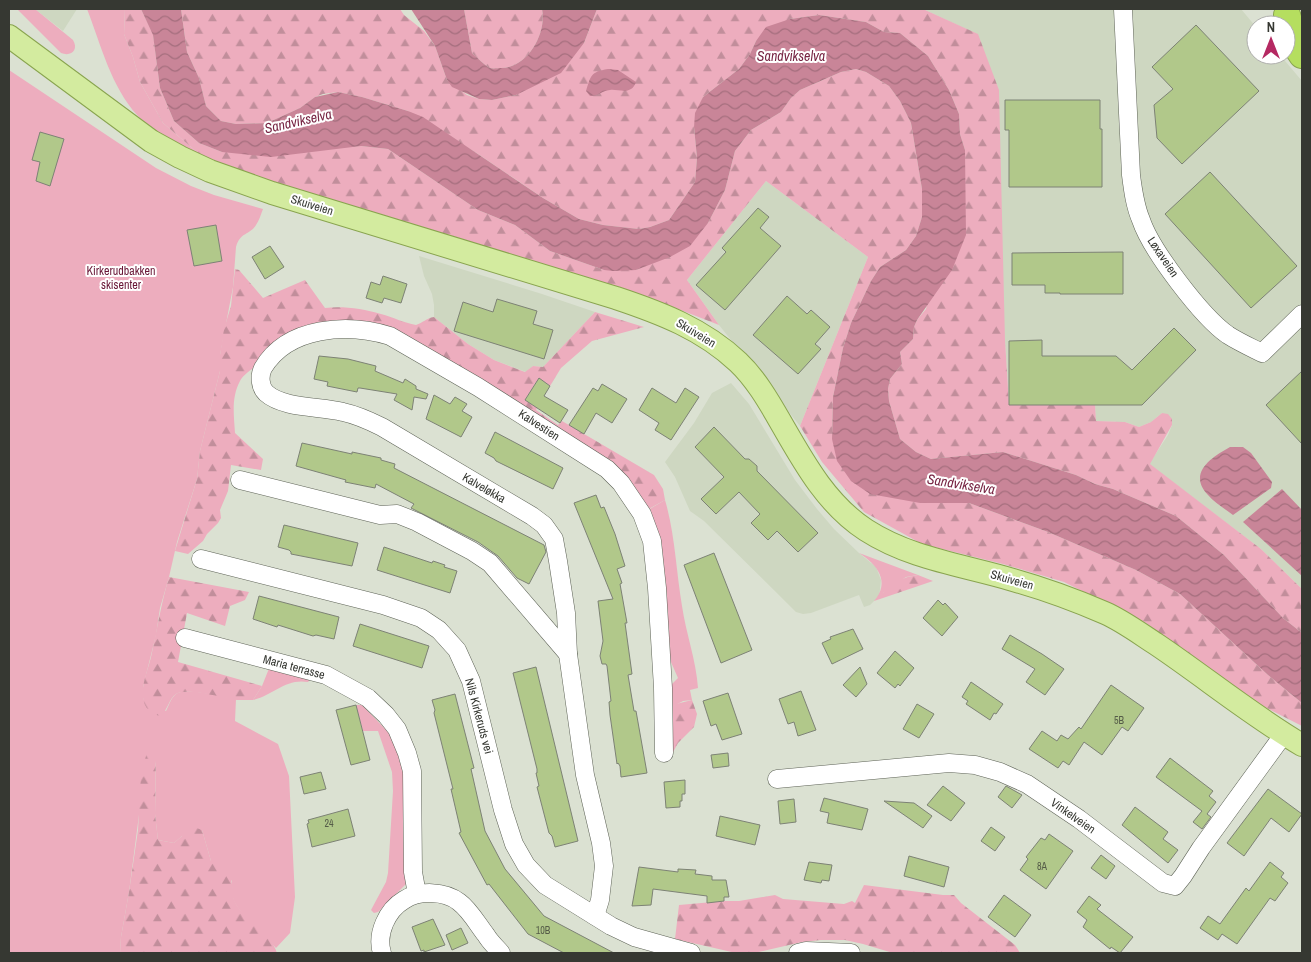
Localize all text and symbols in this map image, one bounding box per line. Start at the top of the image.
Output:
north arrow [1246,15,1296,65]
text: N [1267,18,1275,36]
water label: Sandvikselva [757,47,825,65]
water label: Sandvikselva [263,105,333,137]
street label: Skuiveien [289,191,335,219]
street label: Løxaveien [1144,234,1182,280]
park label: Kirkerudbakken skisenter [87,263,155,293]
street label: Skuiveien [673,315,719,351]
street label: Kalvestien [515,406,563,444]
street label: Kalveløkka [459,469,509,507]
water label: Sandvikselva [926,470,996,498]
street label: Skuiveien [989,566,1035,594]
street label: Maria terrasse [261,651,327,683]
street label: Nils Kirkeruds vei [461,676,497,756]
house number: 5B [1114,714,1125,727]
street label: Vinkelveien [1047,795,1099,837]
house number: 24 [324,817,334,830]
house number: 8A [1037,860,1048,873]
house number: 10B [536,924,551,937]

